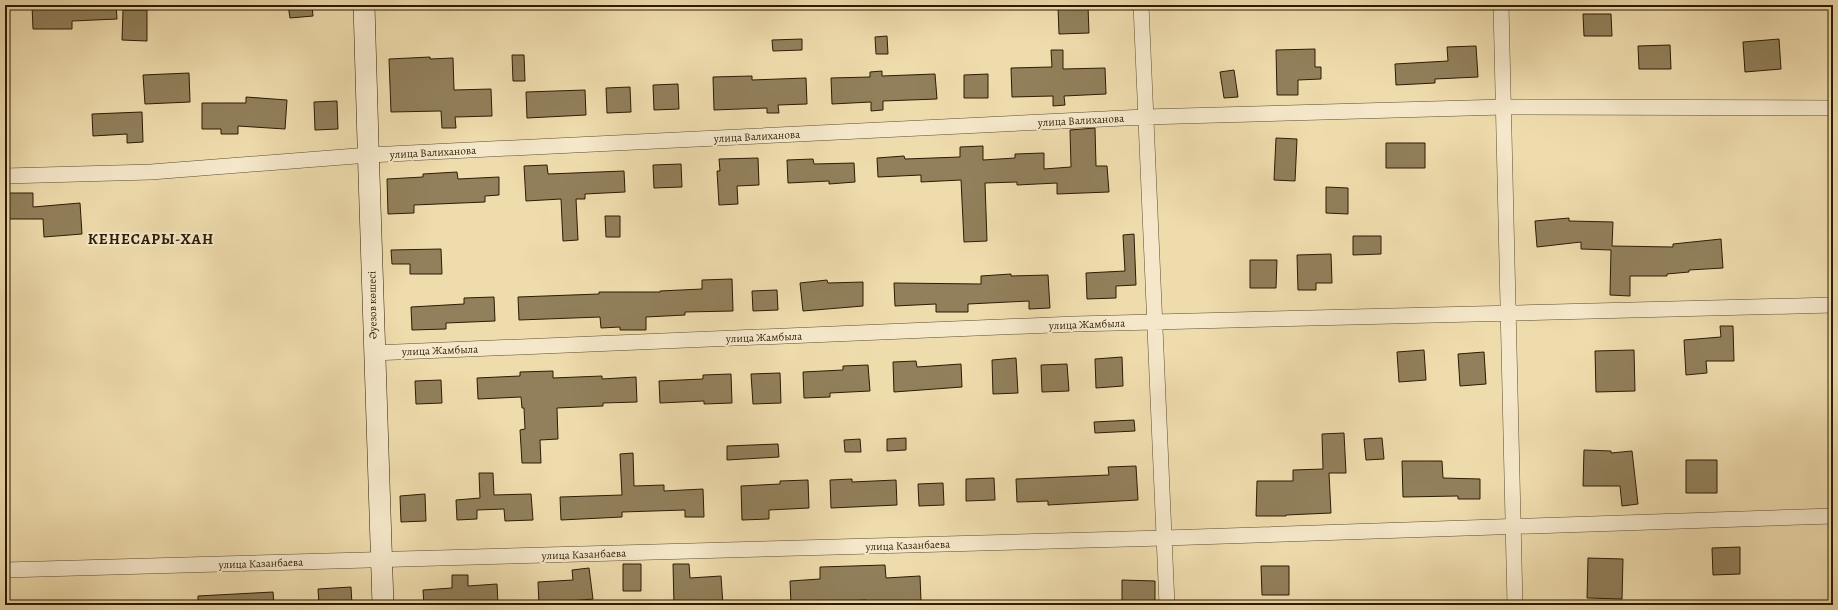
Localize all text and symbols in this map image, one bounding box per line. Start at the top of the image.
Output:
street label: улица Валиханова [1037,111,1125,130]
street label: улица Валиханова [713,127,801,146]
street label: улица Валиханова [389,143,477,162]
district label: КЕНЕСАРЫ-ХАН [88,229,214,249]
street label: Әуезов көшесі [364,271,381,339]
street label: улица Жамбыла [1048,316,1126,333]
street label: улица Жамбыла [725,329,803,346]
street label: улица Жамбыла [401,342,479,359]
street label: улица Казанбаева [864,536,951,555]
street label: улица Казанбаева [540,545,627,564]
street label: улица Казанбаева [217,554,304,573]

